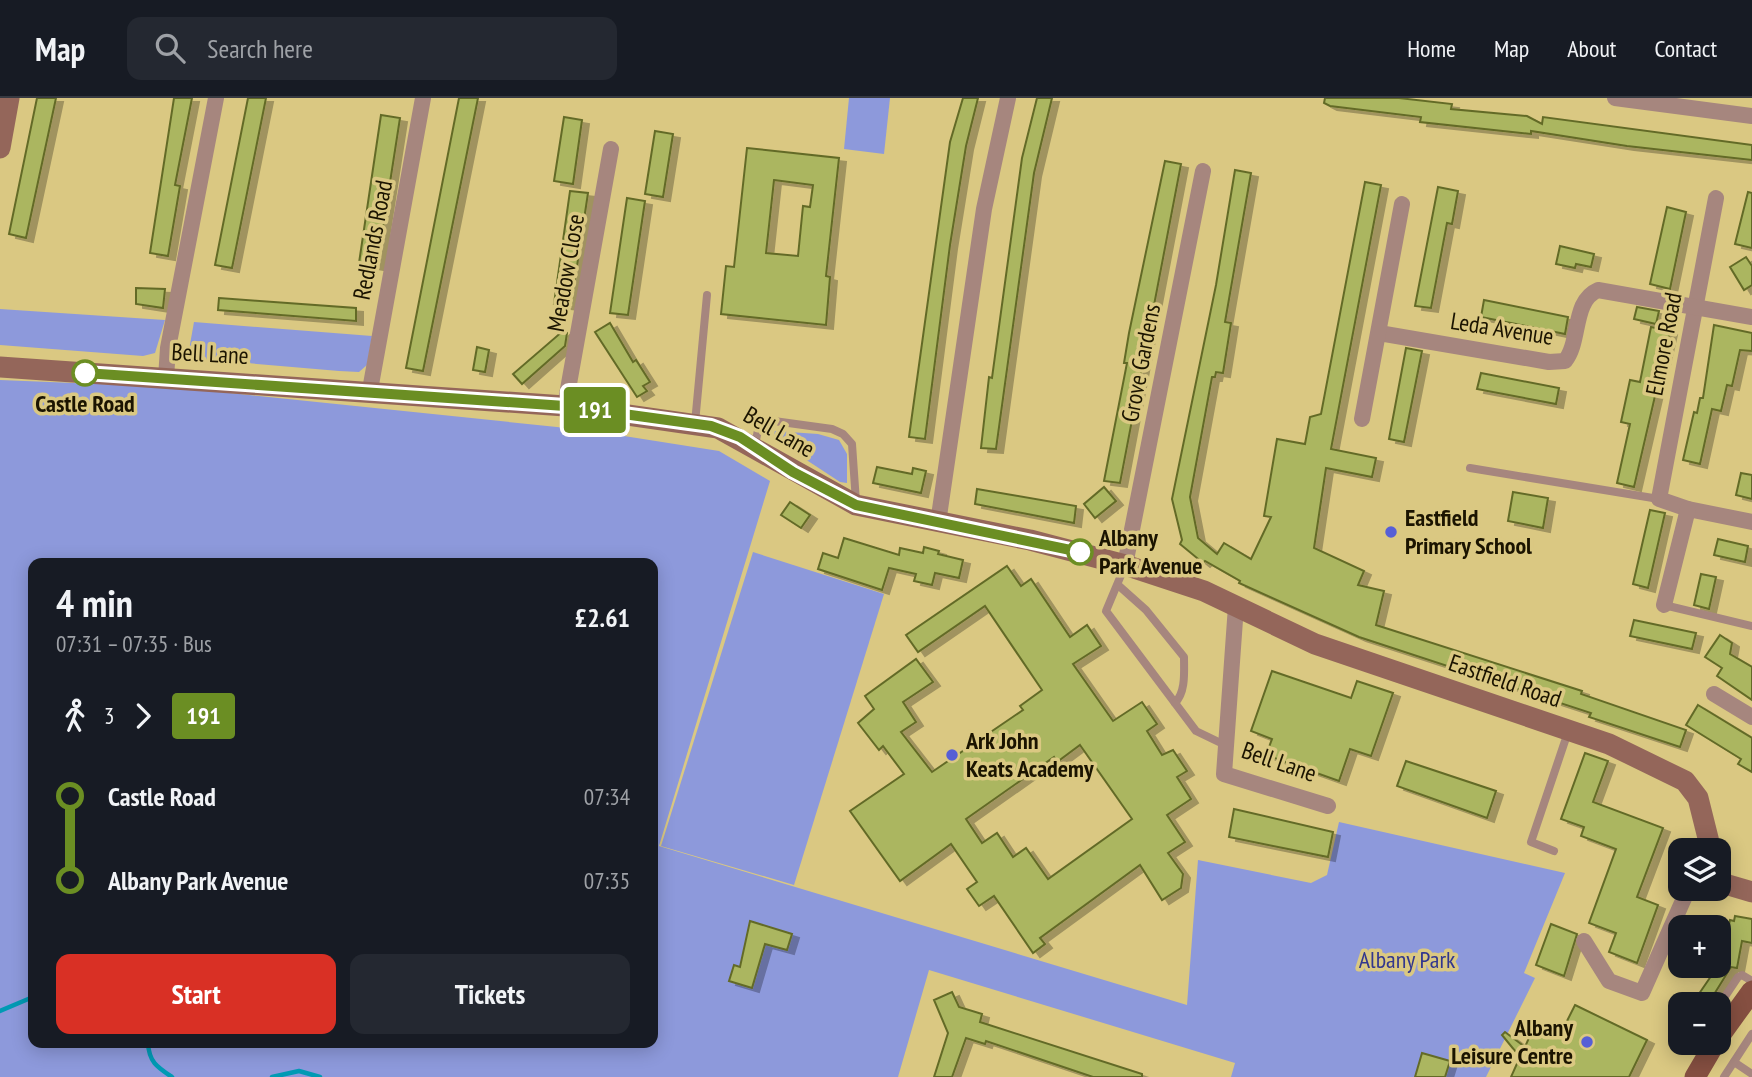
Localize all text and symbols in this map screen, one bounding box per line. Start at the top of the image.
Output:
search box [127,17,617,80]
text: Map [35,27,85,70]
icon: search [151,29,189,67]
text: Search here [207,32,313,65]
text: Home [1407,33,1456,64]
text: Map [1494,33,1529,64]
text: About [1567,33,1616,64]
text: Contact [1654,33,1717,64]
street label: Redlands Road [346,177,399,302]
street label: Meadow Close [540,212,591,334]
street label: Elmore Road [1638,290,1689,398]
street label: Grove Gardens [1114,301,1167,425]
street label: Leda Avenue [1448,305,1556,352]
street label: Bell Lane [171,336,249,371]
marker: Castle Road [72,360,98,386]
line badge: 191 [555,387,635,433]
place label: Castle Road [35,388,135,419]
text: 191 [578,394,612,425]
street label: Bell Lane [738,399,820,464]
place label: Eastfield Primary School [1405,502,1532,561]
place label: Albany Park Avenue [1098,522,1203,581]
marker: Eastfield Primary School [1383,524,1399,540]
marker: Albany Park Avenue [1067,539,1093,565]
text: 4 min [56,578,133,627]
text: £2.61 [575,601,630,634]
text: 07:31 – 07:35 · Bus [56,629,212,658]
street label: Eastfield Road [1445,647,1566,714]
icon: walk [56,697,94,735]
icon: forward [124,697,162,735]
text: 191 [186,700,221,731]
text: 3 [104,701,114,730]
place label: Ark John Keats Academy [965,725,1094,784]
street label: Bell Lane [1238,734,1321,789]
marker: Ark John Keats Academy [944,747,960,763]
text: Castle Road [108,780,216,813]
text: 07:34 [584,782,630,811]
map controls [1668,838,1731,1055]
button: layers [1668,838,1731,901]
text: Albany Park Avenue [108,864,288,897]
text: 07:35 [584,866,630,895]
button: + [1668,915,1731,978]
park label: Albany Park [1359,944,1456,975]
button: Start [56,954,336,1034]
button: Tickets [350,954,630,1034]
button: − [1668,992,1731,1055]
place label: Albany Leisure Centre [1451,1012,1573,1071]
marker: Albany Leisure Centre [1579,1034,1595,1050]

